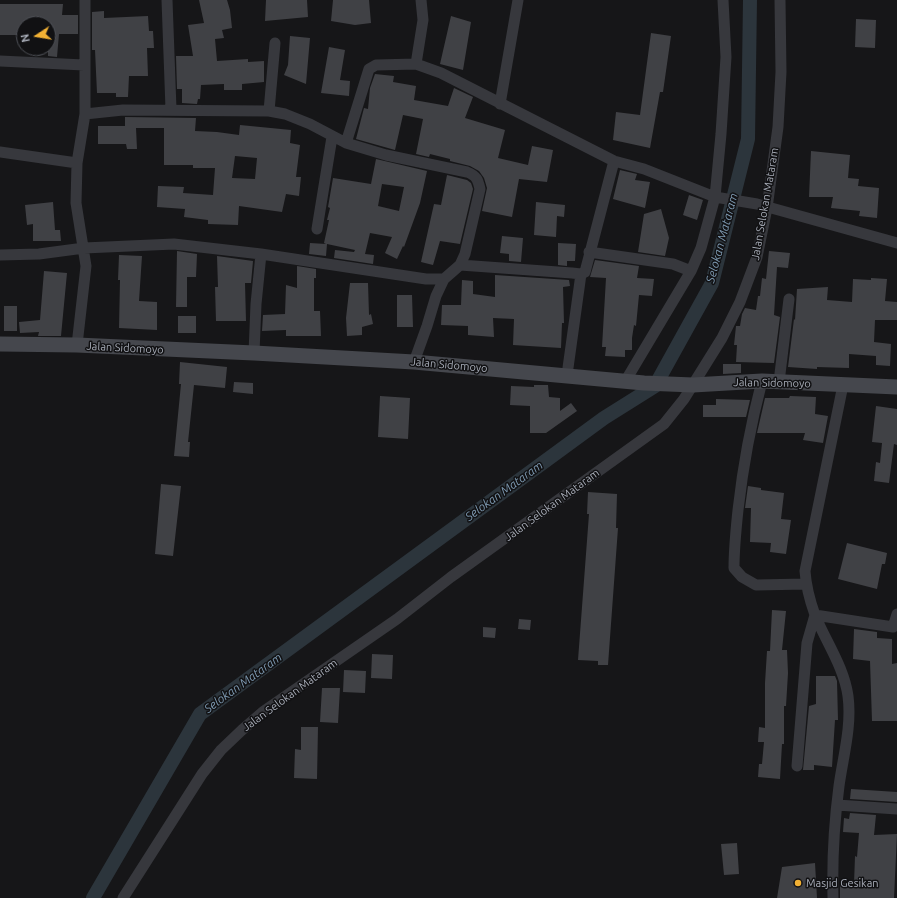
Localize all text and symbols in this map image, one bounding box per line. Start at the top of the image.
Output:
north arrow [16,16,56,56]
text: N [19,33,32,44]
street label: Jalan Selokan Mataram [749,147,781,261]
water label: Selokan Mataram [703,191,741,285]
street label: Jalan Sidomoyo [86,339,164,357]
street label: Jalan Sidomoyo [410,355,488,375]
street label: Jalan Sidomoyo [733,376,811,390]
water label: Selokan Mataram [462,458,546,524]
street label: Jalan Selokan Mataram [502,466,602,544]
water label: Selokan Mataram [201,650,285,716]
street label: Jalan Selokan Mataram [240,656,340,734]
place label: Masjid Gesikan [806,876,879,890]
marker: Masjid Gesikan [793,878,803,888]

